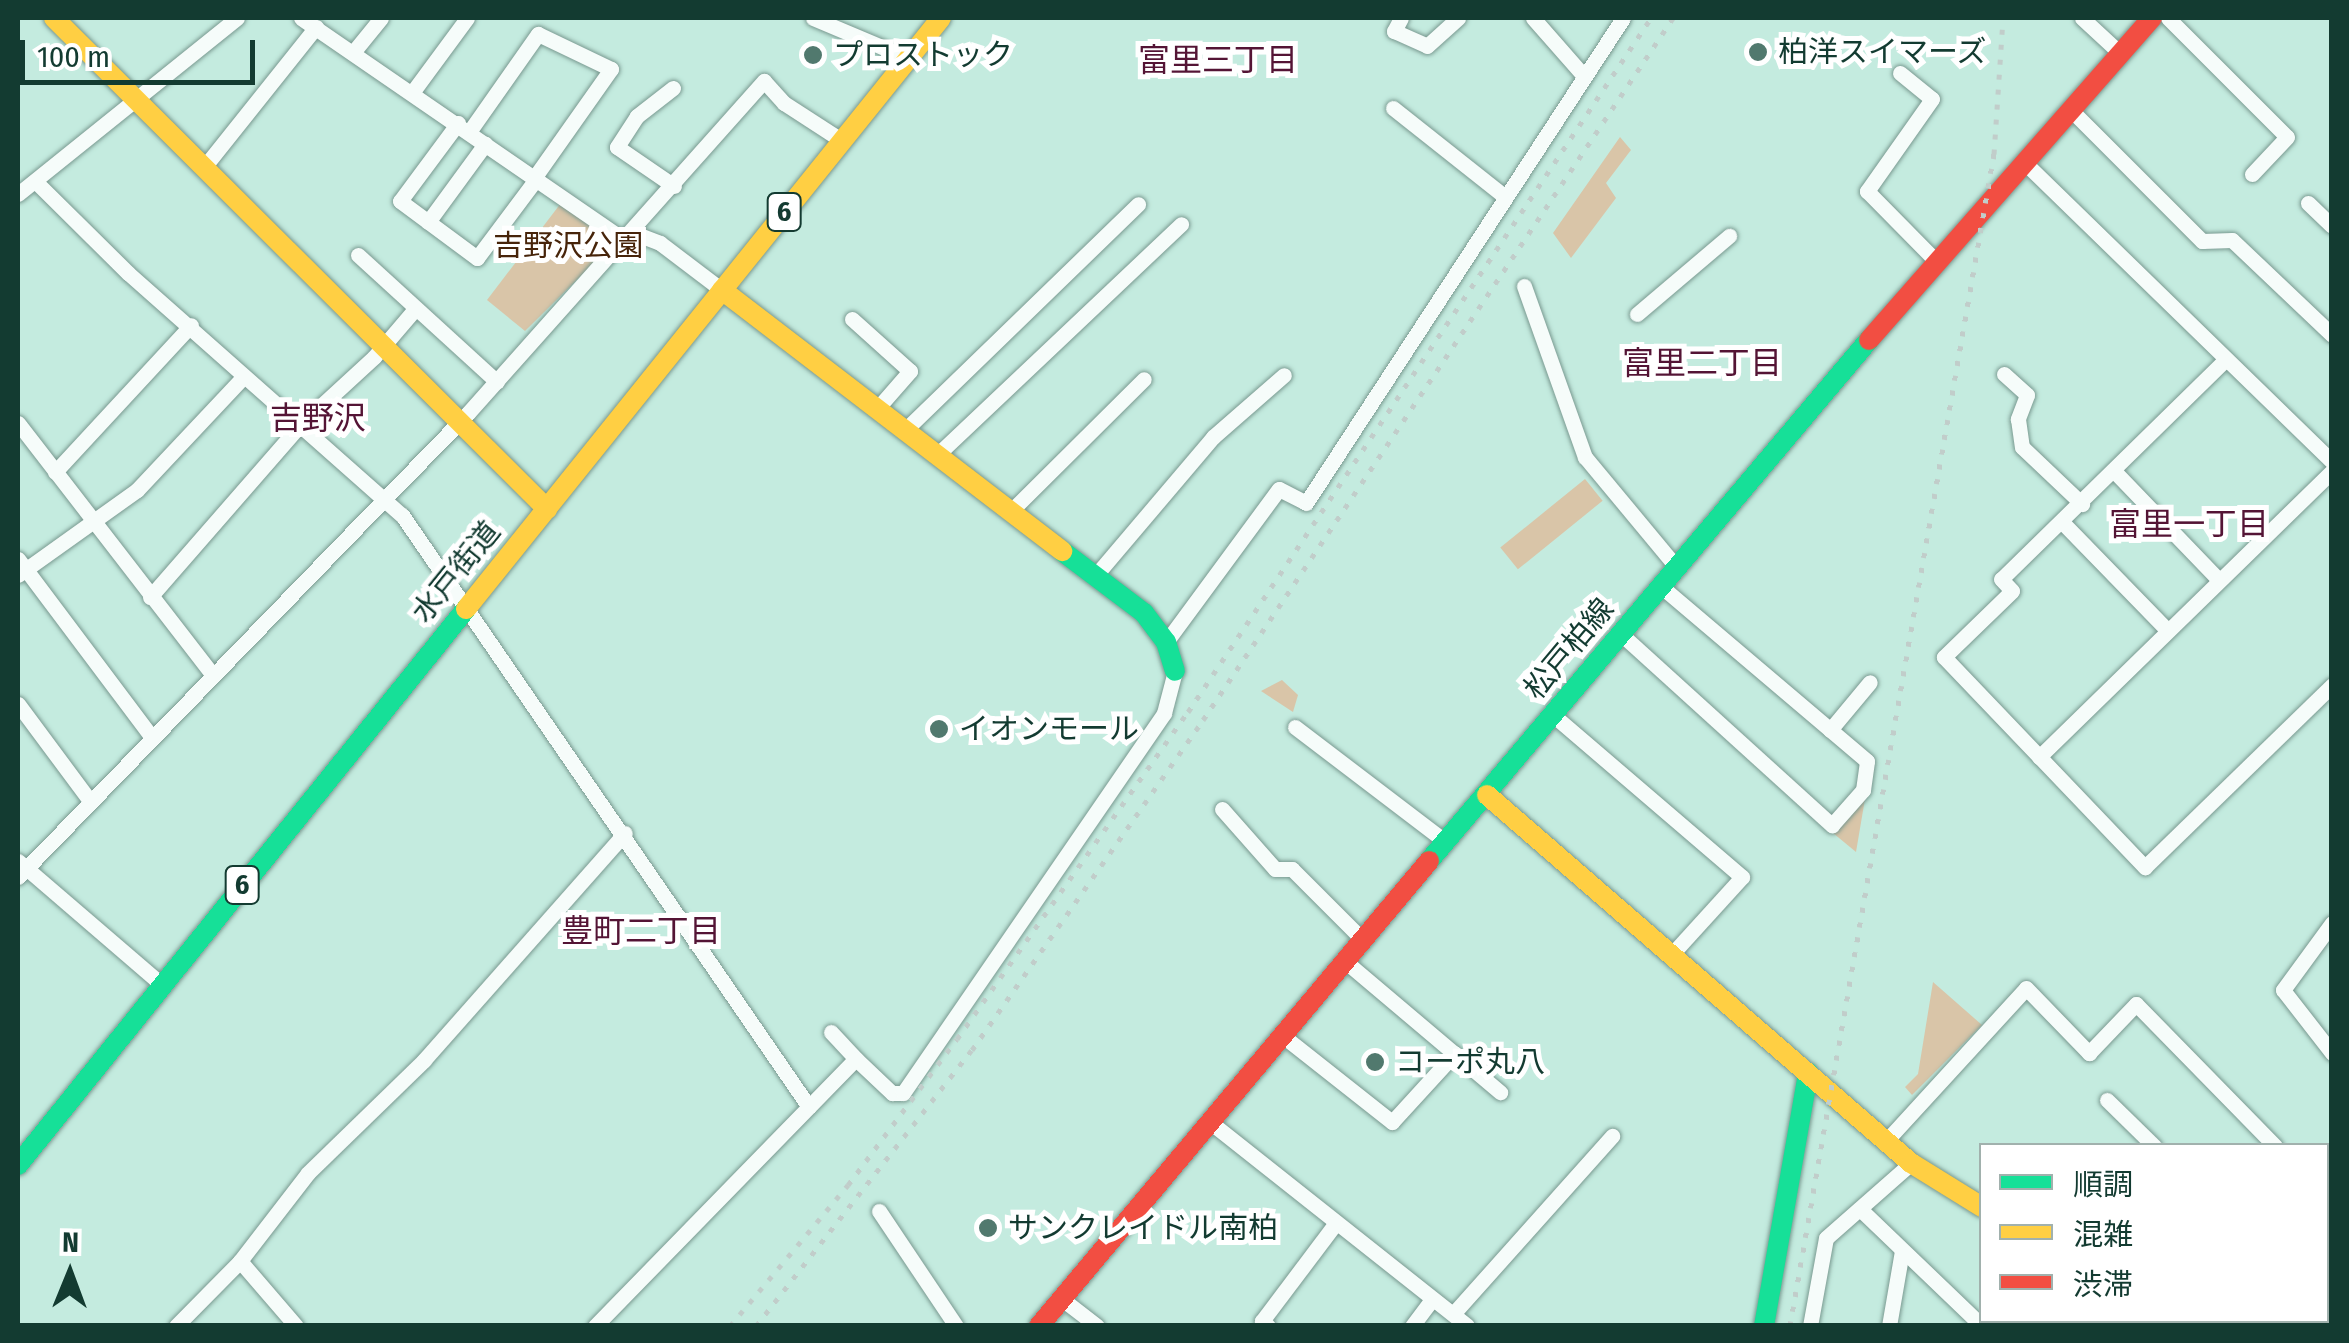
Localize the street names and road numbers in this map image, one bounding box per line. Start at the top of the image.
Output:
road number: 6 [766,189,802,235]
street label: 水戸街道 [404,514,508,630]
street label: 松戸柏線 [1517,591,1621,707]
road number: 6 [224,862,260,908]

